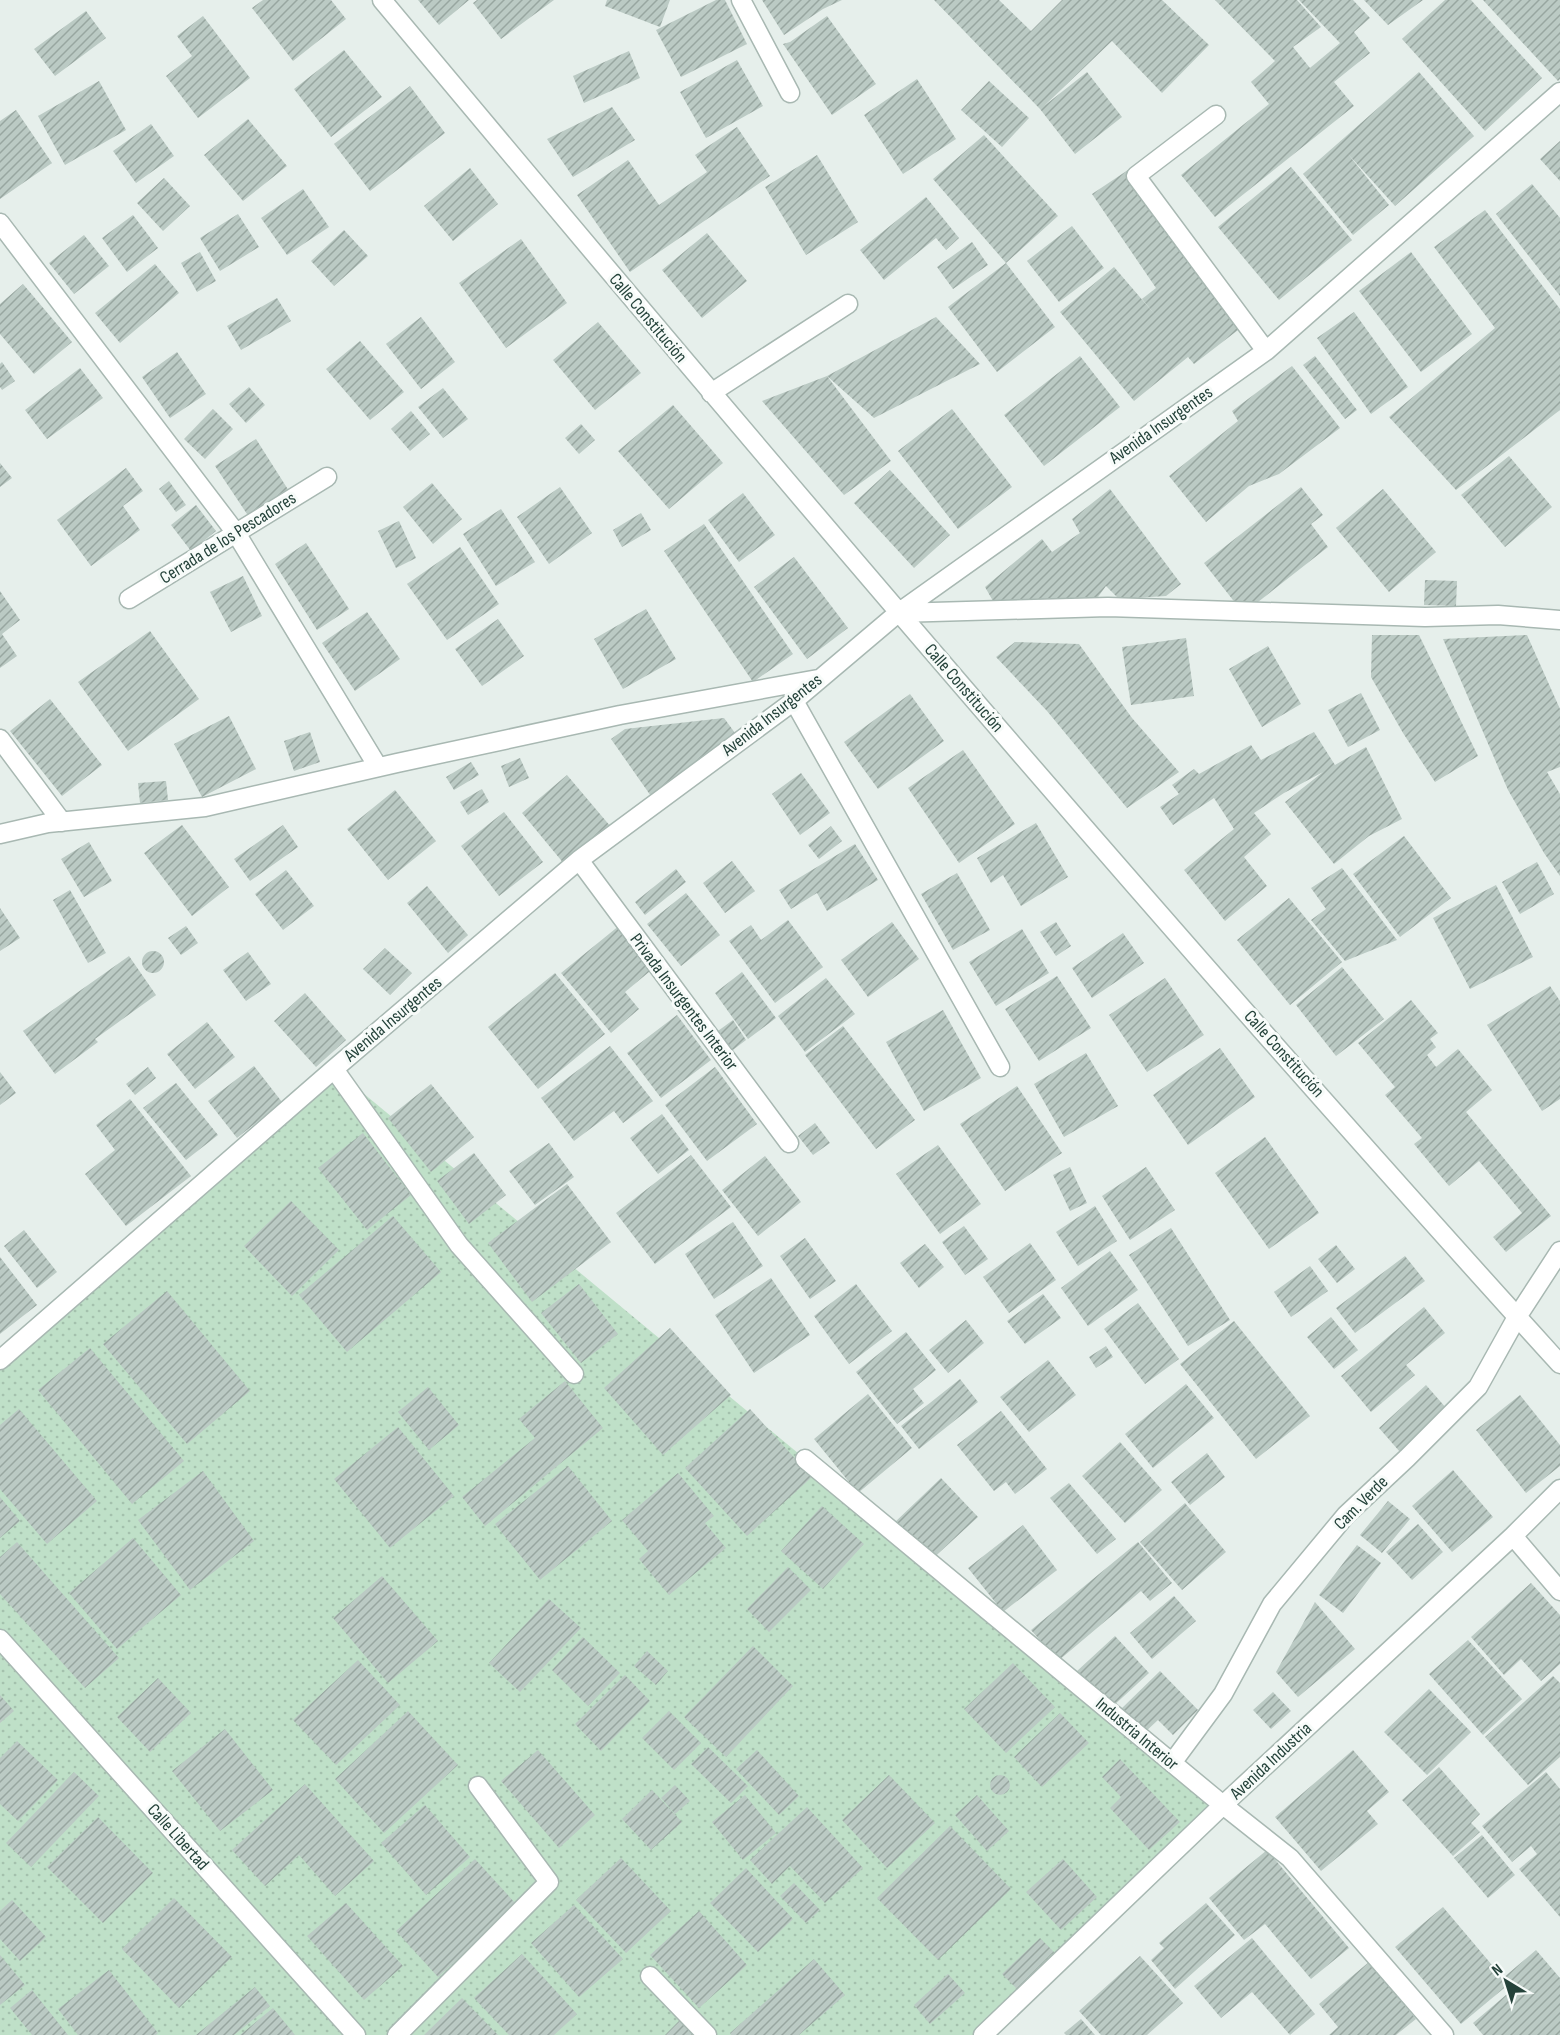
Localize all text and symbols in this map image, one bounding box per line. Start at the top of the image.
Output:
street label: Calle Constitución [605,269,691,367]
street label: Avenida Insurgentes [1105,382,1217,469]
street label: Cerrada de los Pescadores [156,488,300,588]
street label: Calle Constitución [920,640,1008,736]
street label: Avenida Insurgentes [717,669,826,761]
street label: Privada Insurgentes Interior [626,929,742,1075]
street label: Avenida Insurgentes [339,972,446,1067]
street label: Calle Constitución [1239,1006,1329,1102]
street label: Cam. Verde [1330,1472,1392,1534]
street label: Industria Interior [1091,1693,1183,1775]
street label: Avenida Industria [1225,1718,1316,1805]
street label: Calle Libertad [143,1799,213,1875]
north arrow [1476,1951,1536,2011]
text: N [1488,1960,1507,1980]

